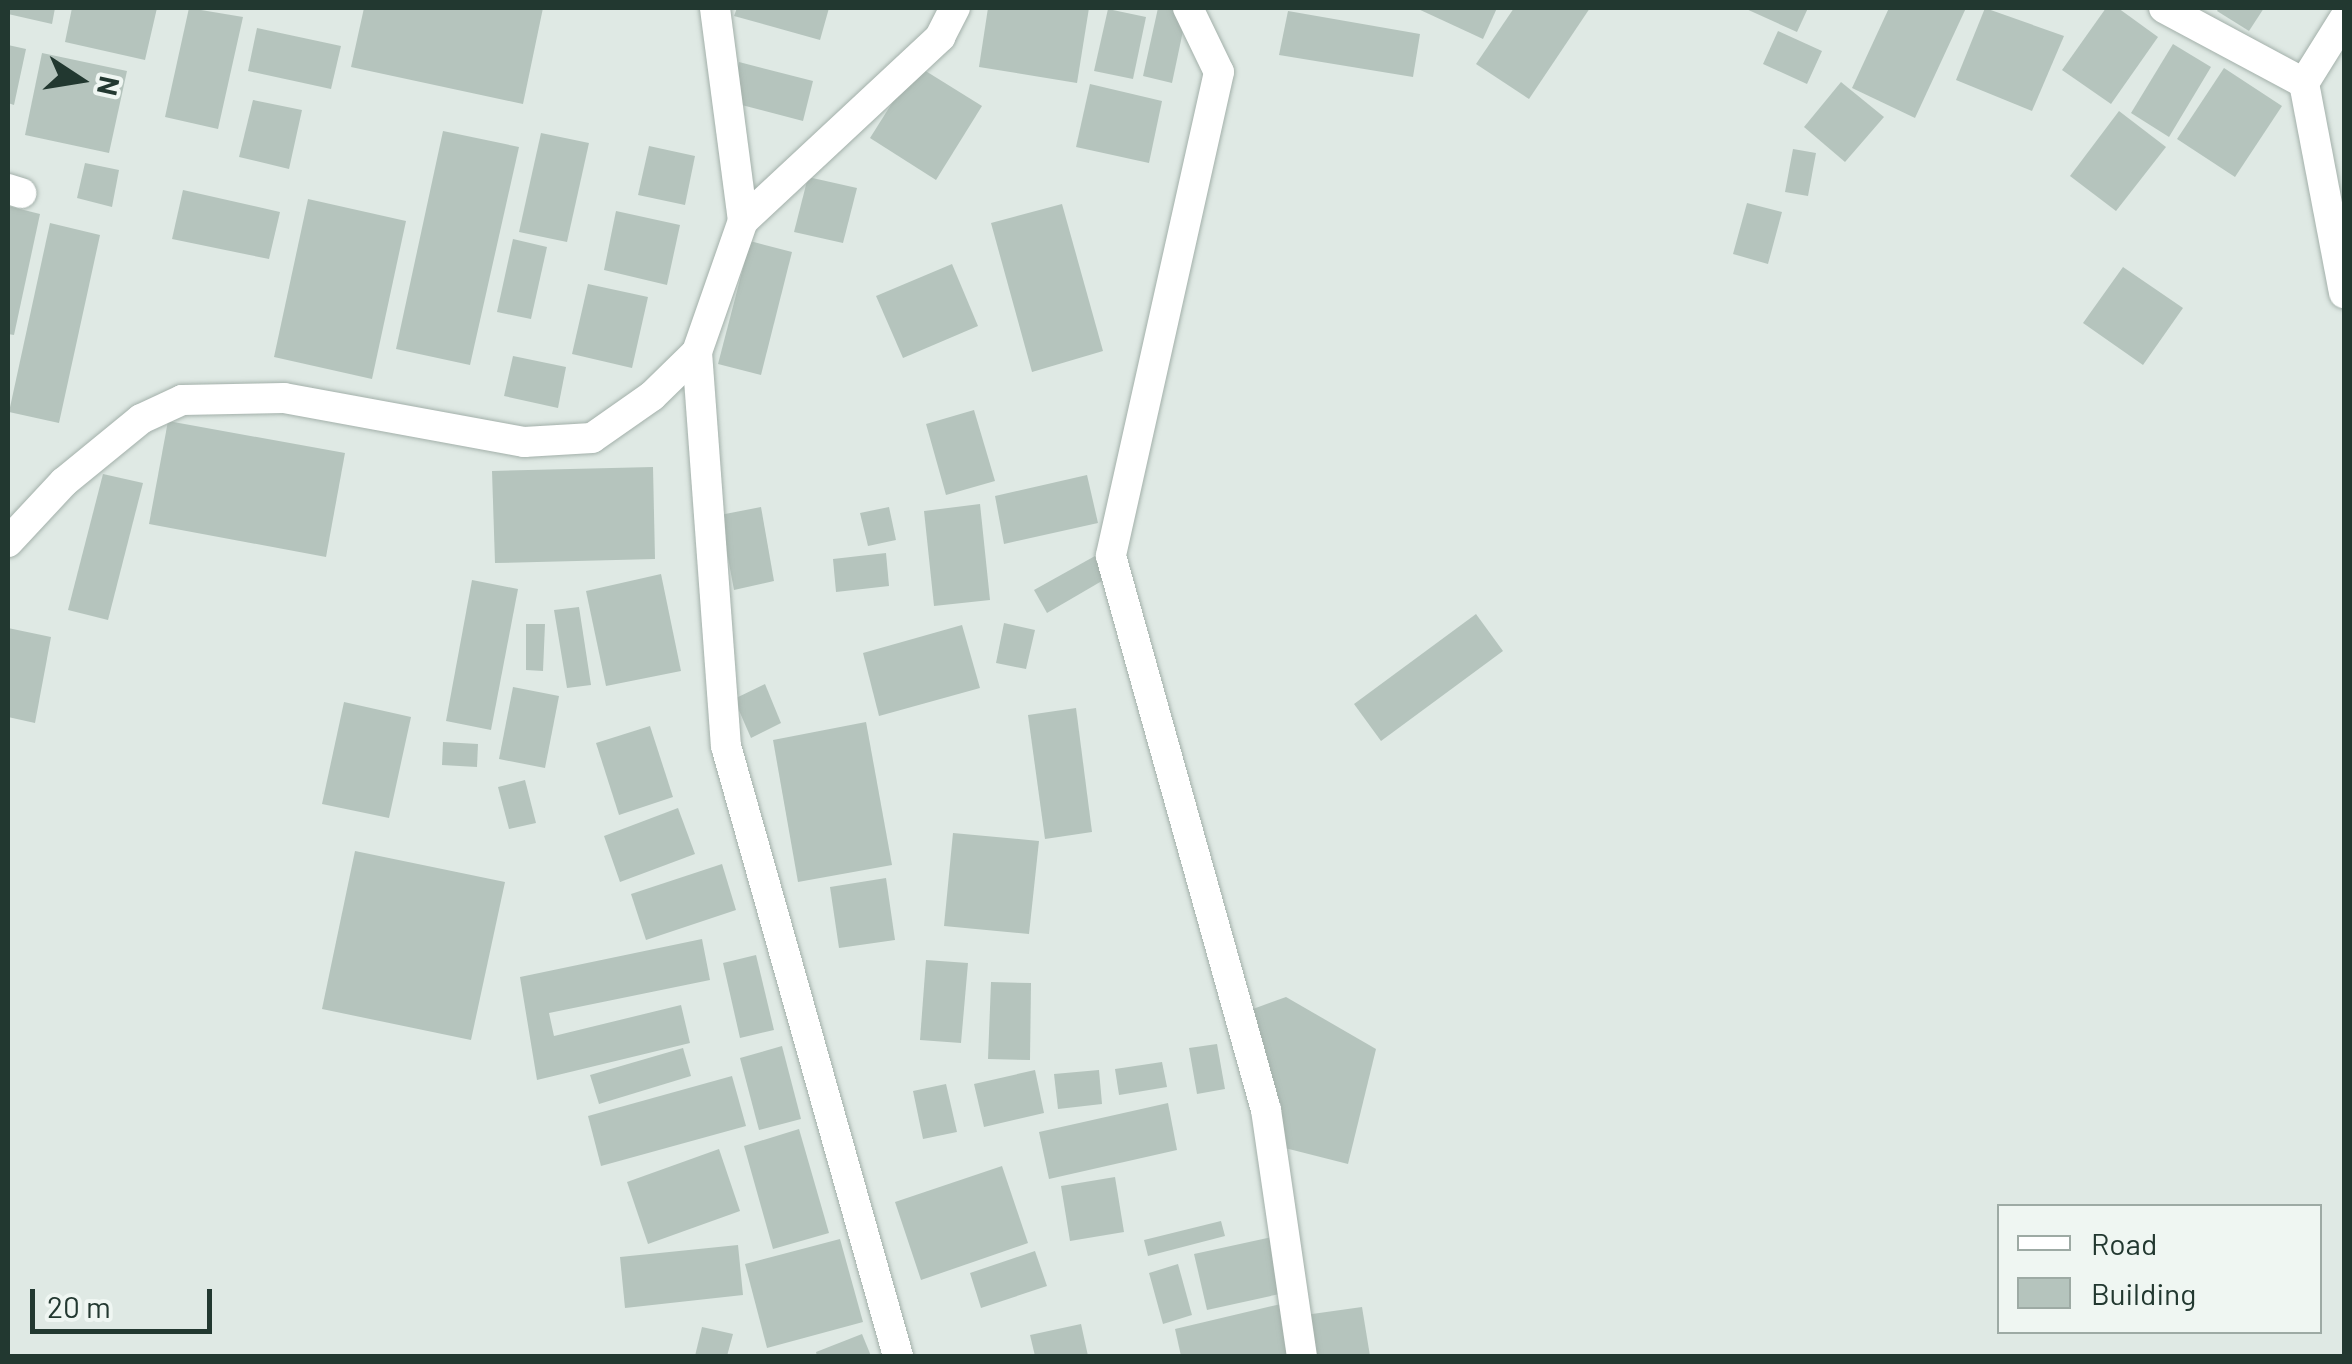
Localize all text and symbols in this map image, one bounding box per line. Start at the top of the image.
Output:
north arrow [30,30,130,130]
text: N [91,74,128,99]
legend [1997,1204,2322,1334]
text: Road [2091,1225,2157,1261]
scale bar [35,1269,218,1331]
text: Building [2091,1275,2196,1311]
text: 20 m [47,1288,111,1324]

